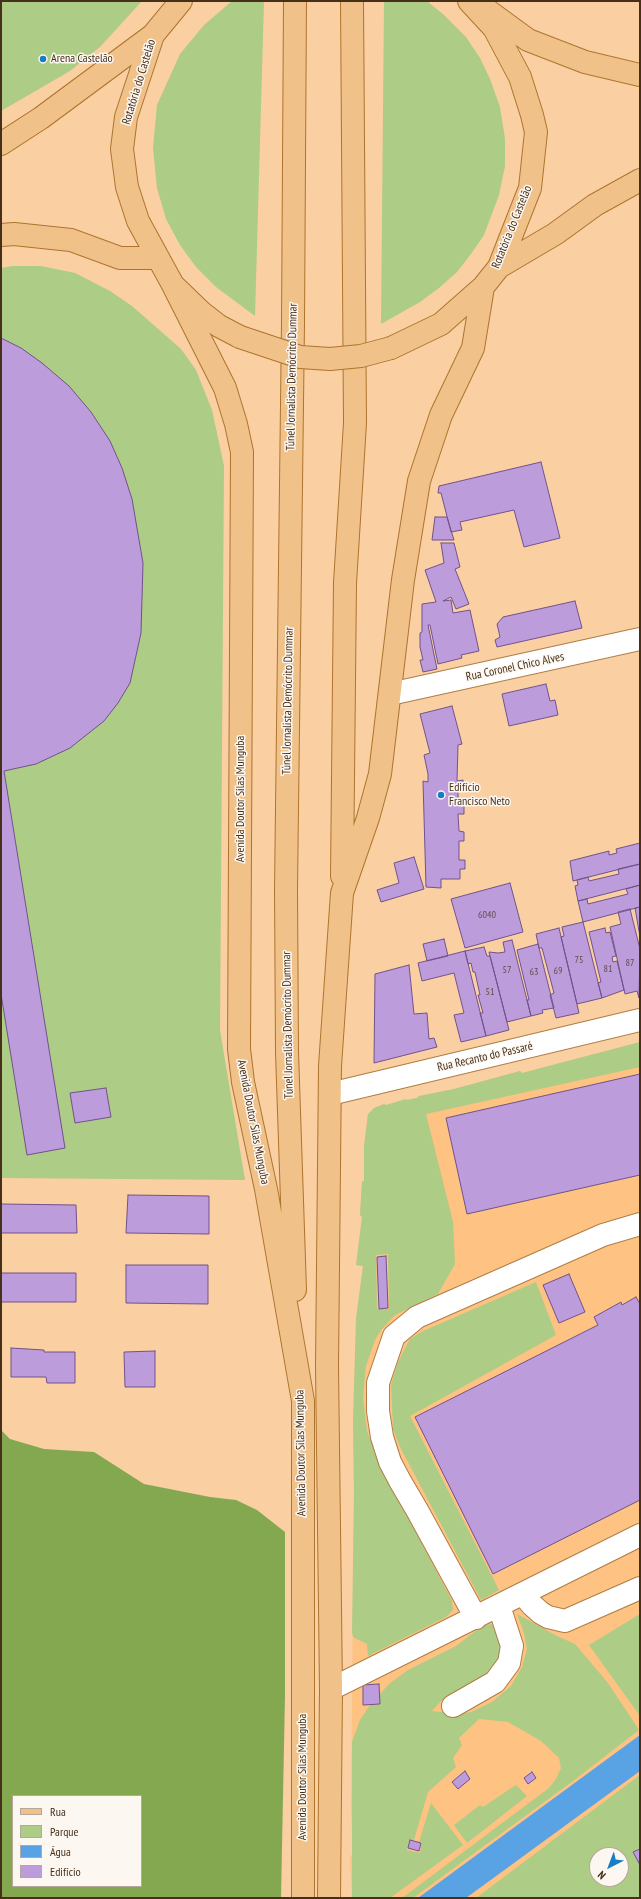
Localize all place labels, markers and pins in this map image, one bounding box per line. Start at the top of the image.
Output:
place label: Arena Castelão [51,52,113,66]
marker: Arena Castelão [38,54,48,64]
place label: Edifício Francisco Neto [449,781,510,809]
marker: Edifício Francisco Neto [436,790,446,800]

